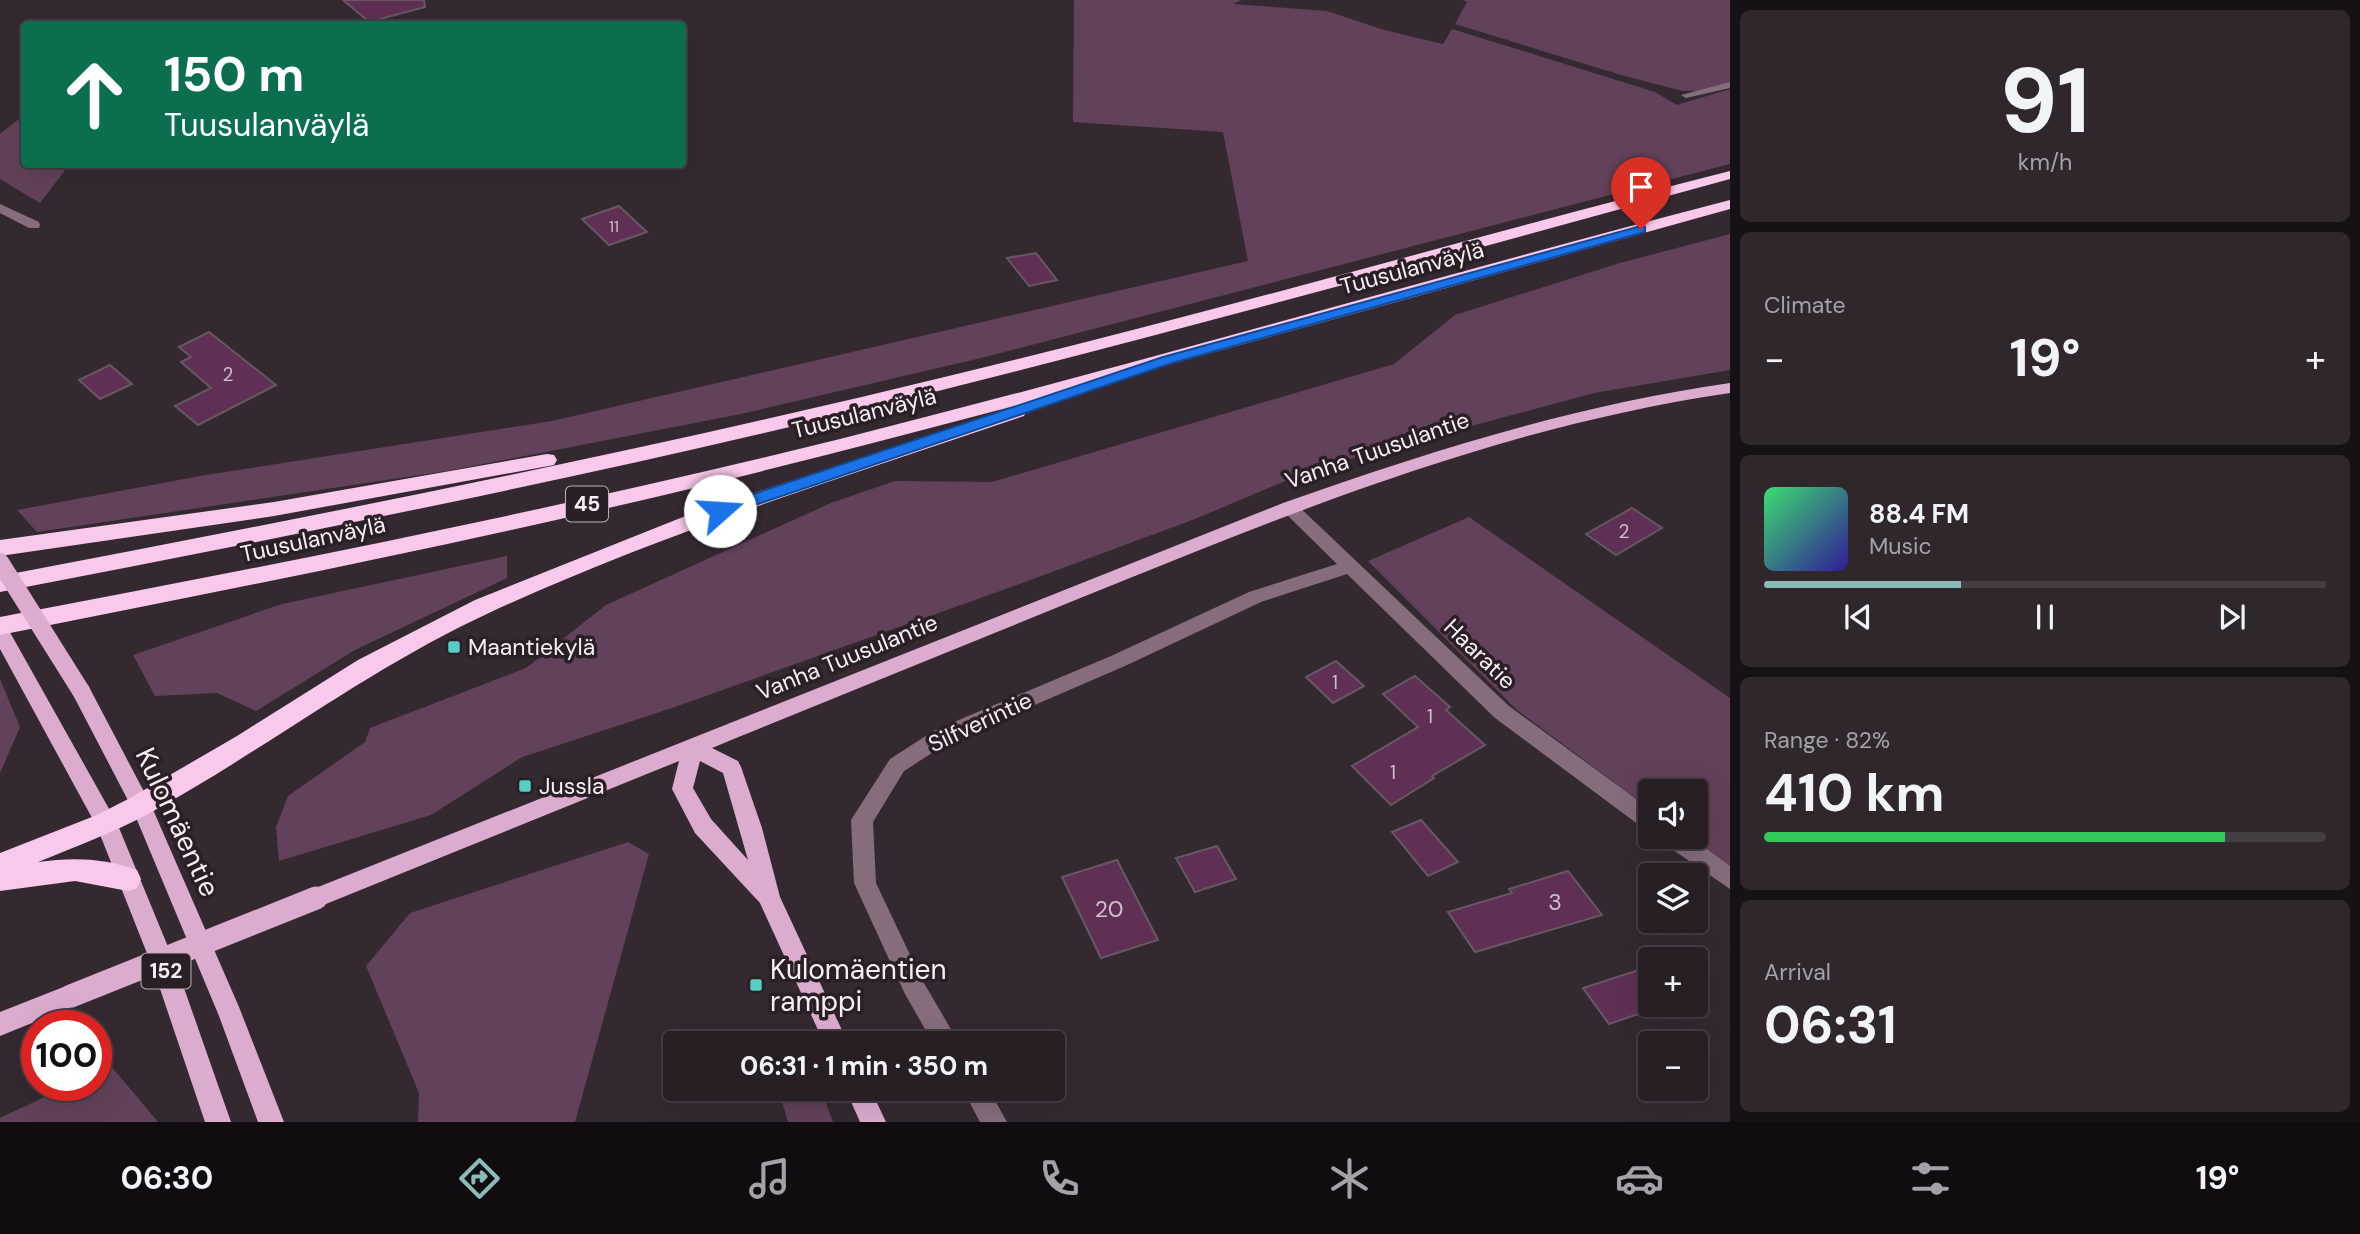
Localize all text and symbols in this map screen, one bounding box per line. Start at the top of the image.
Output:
text: 150 m [164,42,304,106]
text: 91 [2000,42,2090,160]
icon: ahead [49,49,140,140]
text: Tuusulanväylä [164,104,369,146]
text: km/h [2018,147,2072,177]
pin [1611,157,1671,229]
icon: arrive [1622,168,1660,206]
house number: 11 [609,216,619,237]
street label: Tuusulanväylä [1337,234,1487,302]
text: Climate [1764,290,1846,320]
text: 19° [2010,324,2080,392]
text: − [1764,334,1785,384]
text: + [2305,334,2326,384]
house number: 2 [223,362,234,387]
street label: Tuusulanväylä [789,381,939,445]
street label: Vanha Tuusulantie [1281,404,1473,496]
position arrow [683,474,757,548]
road number: 45 [566,486,608,522]
text: 88.4 FM [1869,497,1969,531]
street label: Tuusulanväylä [238,509,388,569]
house number: 2 [1619,519,1630,544]
text: Music [1869,531,1932,561]
icon: previous [1839,598,1877,636]
icon: pause [2026,598,2064,636]
icon: next [2213,598,2251,636]
street label: Vanha Tuusulantie [752,607,942,707]
street label: Haaratie [1438,612,1522,696]
place label: Maantiekylä [468,632,595,662]
marker: Maantiekylä [446,639,462,655]
house number: 1 [1332,670,1338,695]
street label: Silfverintie [923,685,1037,759]
house number: 1 [1427,704,1433,729]
text: Range · 82% [1764,725,1890,755]
street label: Kulomäentie [127,742,228,903]
text: 410 km [1764,759,1945,827]
house number: 1 [1390,760,1396,785]
place label: Jussla [539,771,604,801]
marker: Jussla [517,778,533,794]
map controls [1638,779,1708,1101]
button: sound [1638,779,1708,849]
button: layers [1638,863,1708,933]
house number: 3 [1548,887,1562,917]
house number: 20 [1095,894,1123,924]
button: + [1638,947,1708,1017]
place label: Kulomäentien ramppi [770,951,947,1020]
road number: 152 [142,954,190,988]
text: Arrival [1764,957,1831,987]
marker: Kulomäentien ramppi [748,977,764,993]
text: 06:31 [1764,991,1897,1059]
speed limit sign: 100 [21,1010,112,1101]
button: − [1638,1031,1708,1101]
text: 06:31 · 1 min · 350 m [740,1049,988,1083]
icon: directions [455,1154,504,1203]
icon: music [745,1154,794,1203]
icon: phone [1035,1154,1084,1203]
icon: climate [1325,1154,1374,1203]
icon: car [1615,1154,1664,1203]
icon: filters [1906,1154,1955,1203]
text: 06:30 [121,1157,213,1199]
text: 19° [2196,1157,2239,1199]

